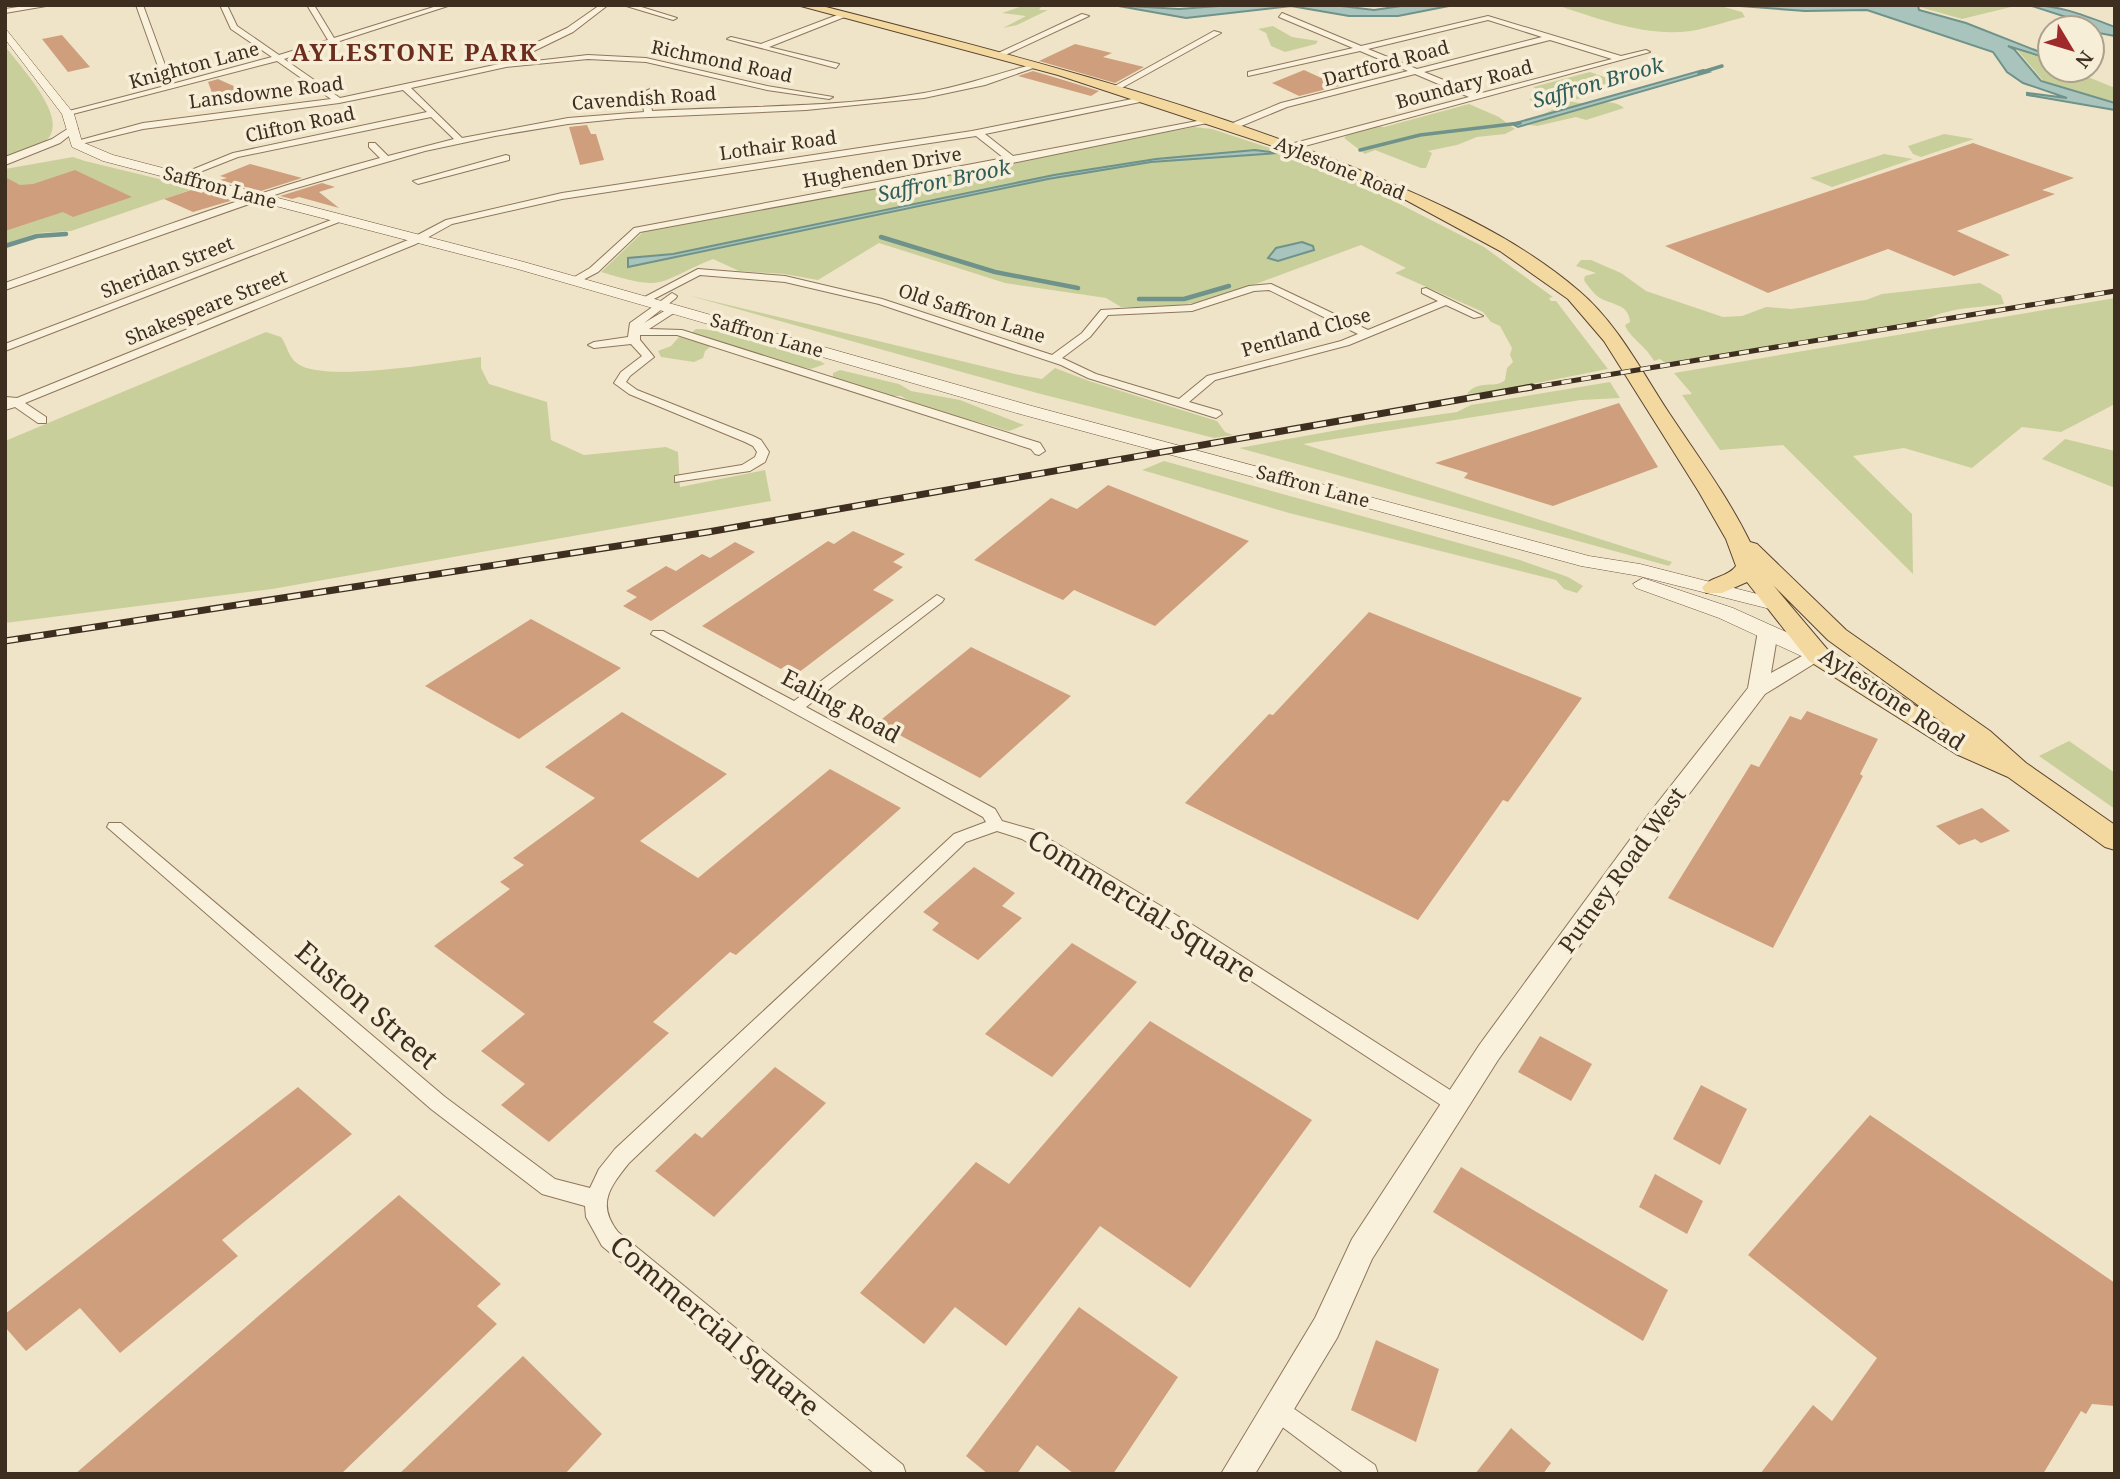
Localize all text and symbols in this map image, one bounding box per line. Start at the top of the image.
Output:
north arrow [2036,14,2106,84]
street label: Richmond Road [649,33,795,89]
street label: Dartford Road [1320,34,1452,92]
street label: Knighton Lane [126,35,262,95]
district label: AYLESTONE PARK [291,35,539,68]
text: N [2070,46,2099,73]
water label: Saffron Brook [1529,50,1668,114]
street label: Boundary Road [1393,53,1536,115]
street label: Lansdowne Road [187,70,345,114]
street label: Cavendish Road [571,80,718,116]
street label: Clifton Road [243,100,357,148]
street label: Lothair Road [718,124,839,166]
street label: Aylestone Road [1271,130,1409,206]
street label: Hughenden Drive [801,140,963,194]
water label: Saffron Brook [875,152,1014,208]
street label: Saffron Lane [160,159,280,215]
street label: Sheridan Street [97,230,237,304]
street label: Shakespeare Street [121,263,291,351]
street label: Old Saffron Lane [895,277,1049,349]
street label: Pentland Close [1238,301,1374,363]
street label: Saffron Lane [707,306,827,364]
street label: Saffron Lane [1253,458,1373,514]
street label: Aylestone Road [1813,639,1972,757]
street label: Ealing Road [776,660,907,750]
street label: Putney Road West [1550,780,1692,959]
street label: Commercial Square [1021,819,1264,991]
street label: Euston Street [288,932,447,1077]
street label: Commercial Square [603,1226,829,1424]

